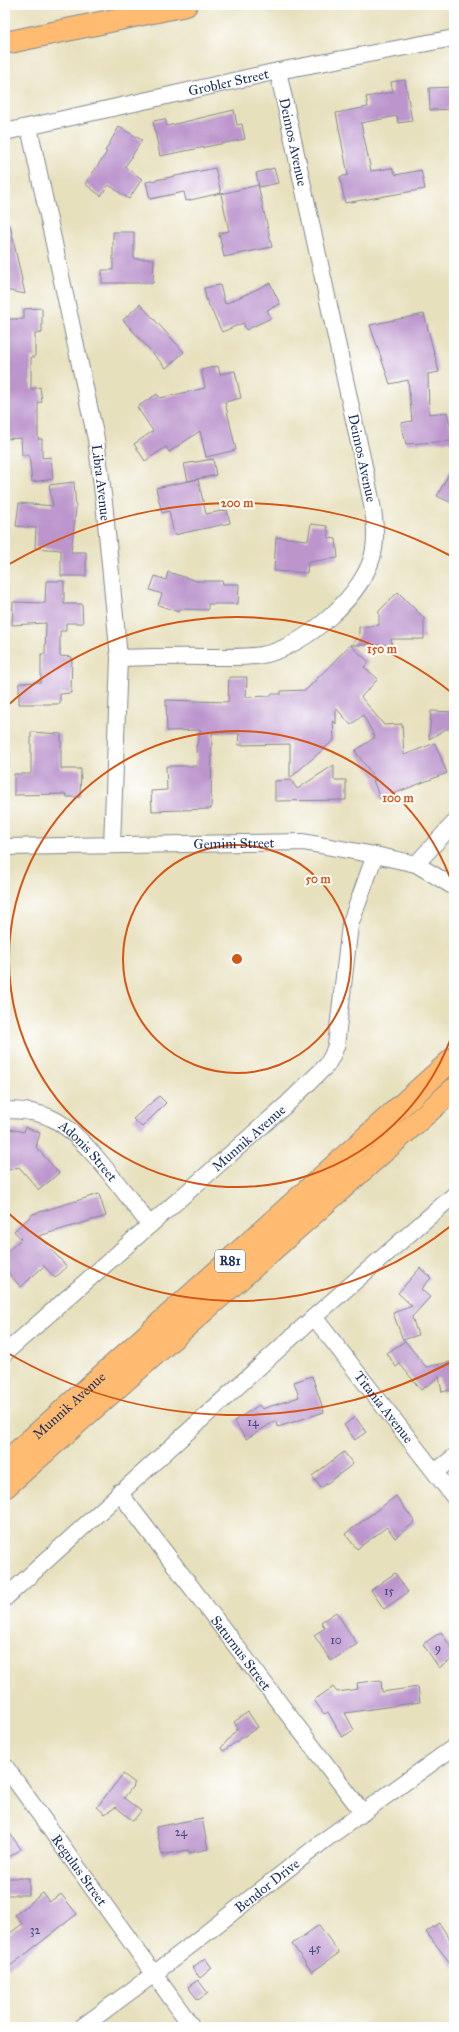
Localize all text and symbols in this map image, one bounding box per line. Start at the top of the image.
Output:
street label: Grobler Street [187,65,270,99]
street label: Deimos Avenue [275,96,311,188]
street label: Deimos Avenue [344,412,380,504]
street label: Libra Avenue [88,443,114,522]
text: 200 m [221,496,254,510]
text: 150 m [367,642,398,656]
text: 100 m [382,791,415,805]
street label: Gemini Street [193,834,275,852]
text: 50 m [305,872,332,886]
centre of rings [230,952,244,966]
street label: Munnik Avenue [208,1101,289,1175]
street label: Adonis Street [55,1116,121,1185]
road number: R81 [215,1250,245,1272]
street label: Munnik Avenue [29,1368,109,1443]
street label: Titania Avenue [351,1368,417,1447]
house number: 14 [247,1415,259,1429]
house number: 15 [384,1584,395,1598]
street label: Saturnus Street [207,1612,275,1694]
house number: 10 [330,1633,342,1647]
house number: 9 [435,1641,441,1655]
house number: 24 [175,1825,188,1839]
street label: Regulus Street [48,1831,111,1909]
street label: Bendor Drive [231,1855,303,1916]
house number: 32 [30,1923,40,1937]
house number: 45 [309,1941,322,1955]

